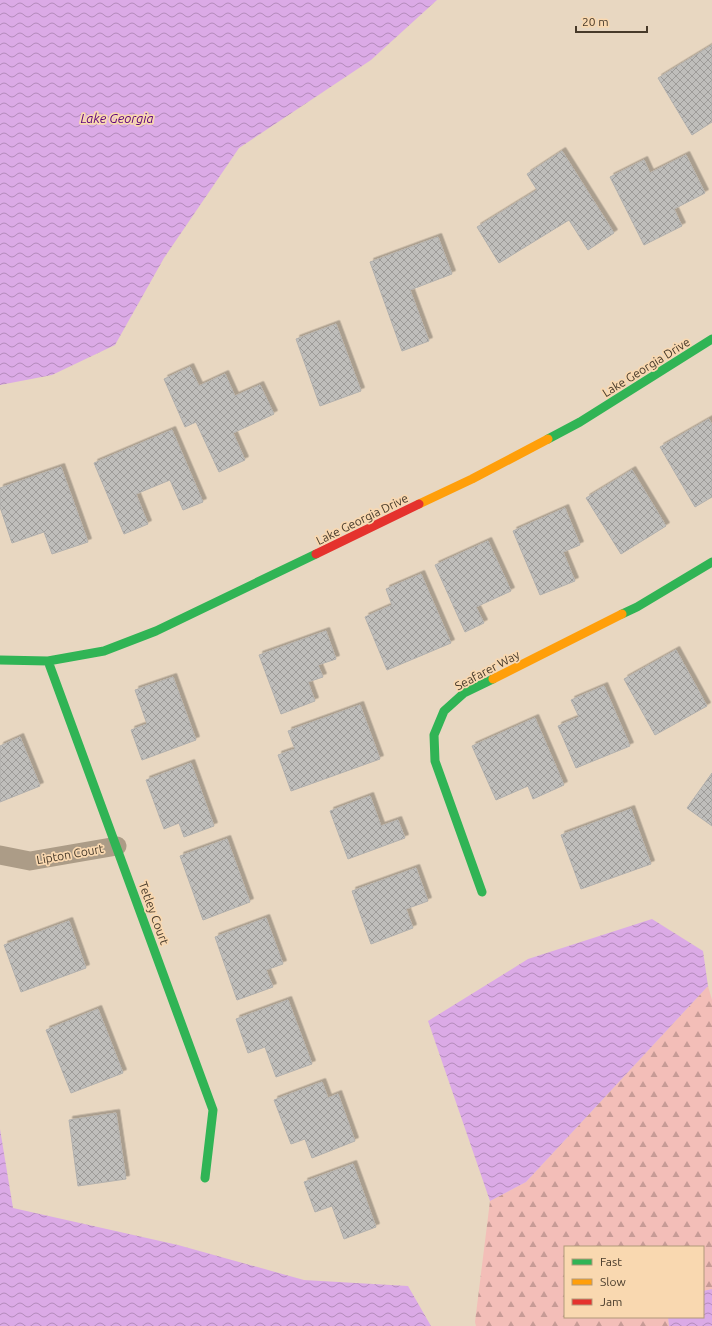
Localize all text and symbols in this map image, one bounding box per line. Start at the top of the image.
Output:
scale bar [576,8,647,34]
text: 20 m [582,15,609,28]
water label: Lake Georgia [80,111,154,125]
street label: Lake Georgia Drive [600,335,692,399]
street label: Lake Georgia Drive [314,491,410,547]
street label: Seafarer Way [453,647,522,692]
street label: Lipton Court [35,842,105,866]
street label: Tetley Court [137,880,172,947]
legend [564,1246,704,1318]
text: Fast [600,1255,622,1268]
text: Slow [600,1275,626,1288]
text: Jam [600,1295,622,1308]

